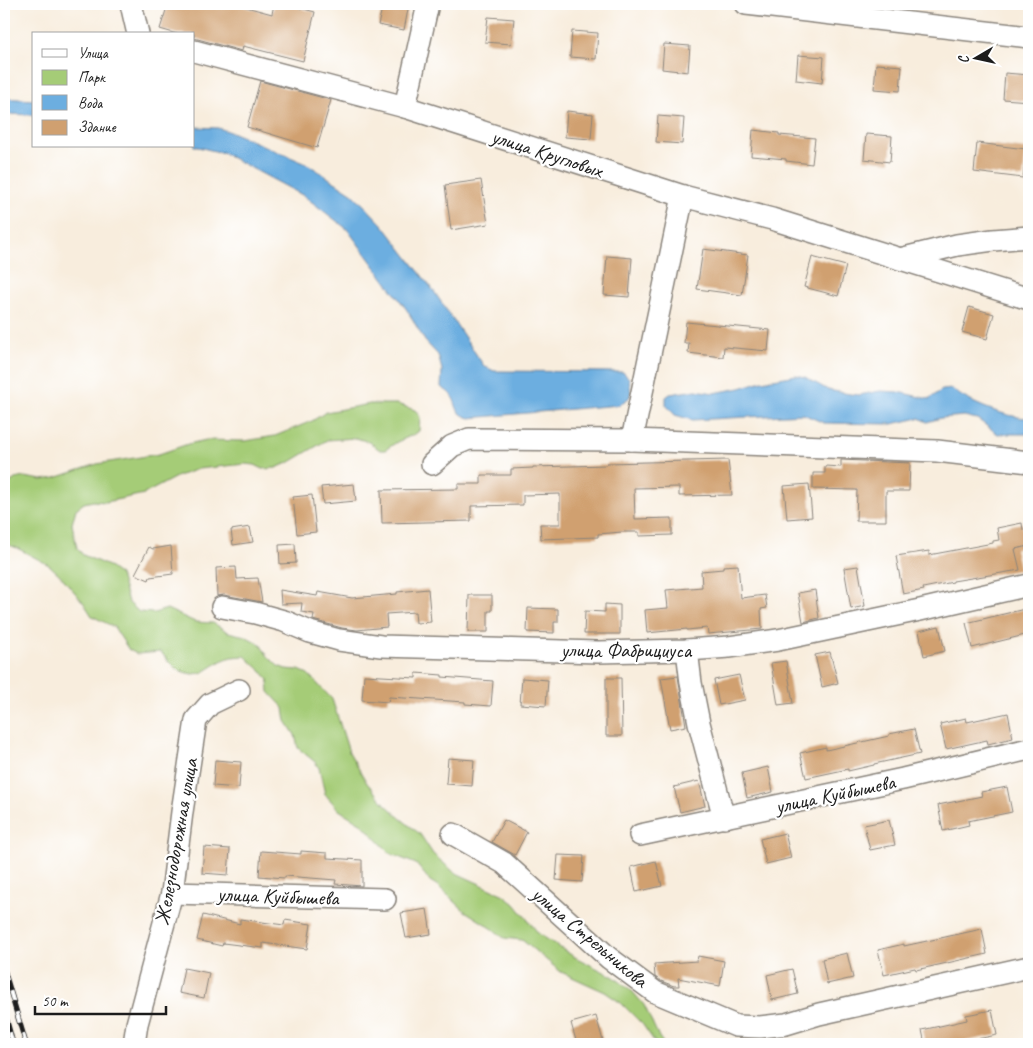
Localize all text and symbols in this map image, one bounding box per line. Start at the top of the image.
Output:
legend [32,32,195,148]
north arrow [950,32,1000,82]
text: Улица [78,44,109,63]
text: С [954,53,973,65]
text: Парк [78,68,106,87]
text: Вода [78,94,103,113]
text: Здание [78,118,117,137]
street label: улица Кругловых [486,122,607,184]
street label: улица Фабрициуса [559,637,693,663]
street label: Железнодорожная улица [149,755,204,927]
street label: улица Куйбышева [771,768,899,820]
street label: улица Стрельникова [525,880,655,994]
street label: улица Куйбышева [215,881,341,911]
scale bar [35,983,166,1015]
text: 50 m [42,992,69,1011]

